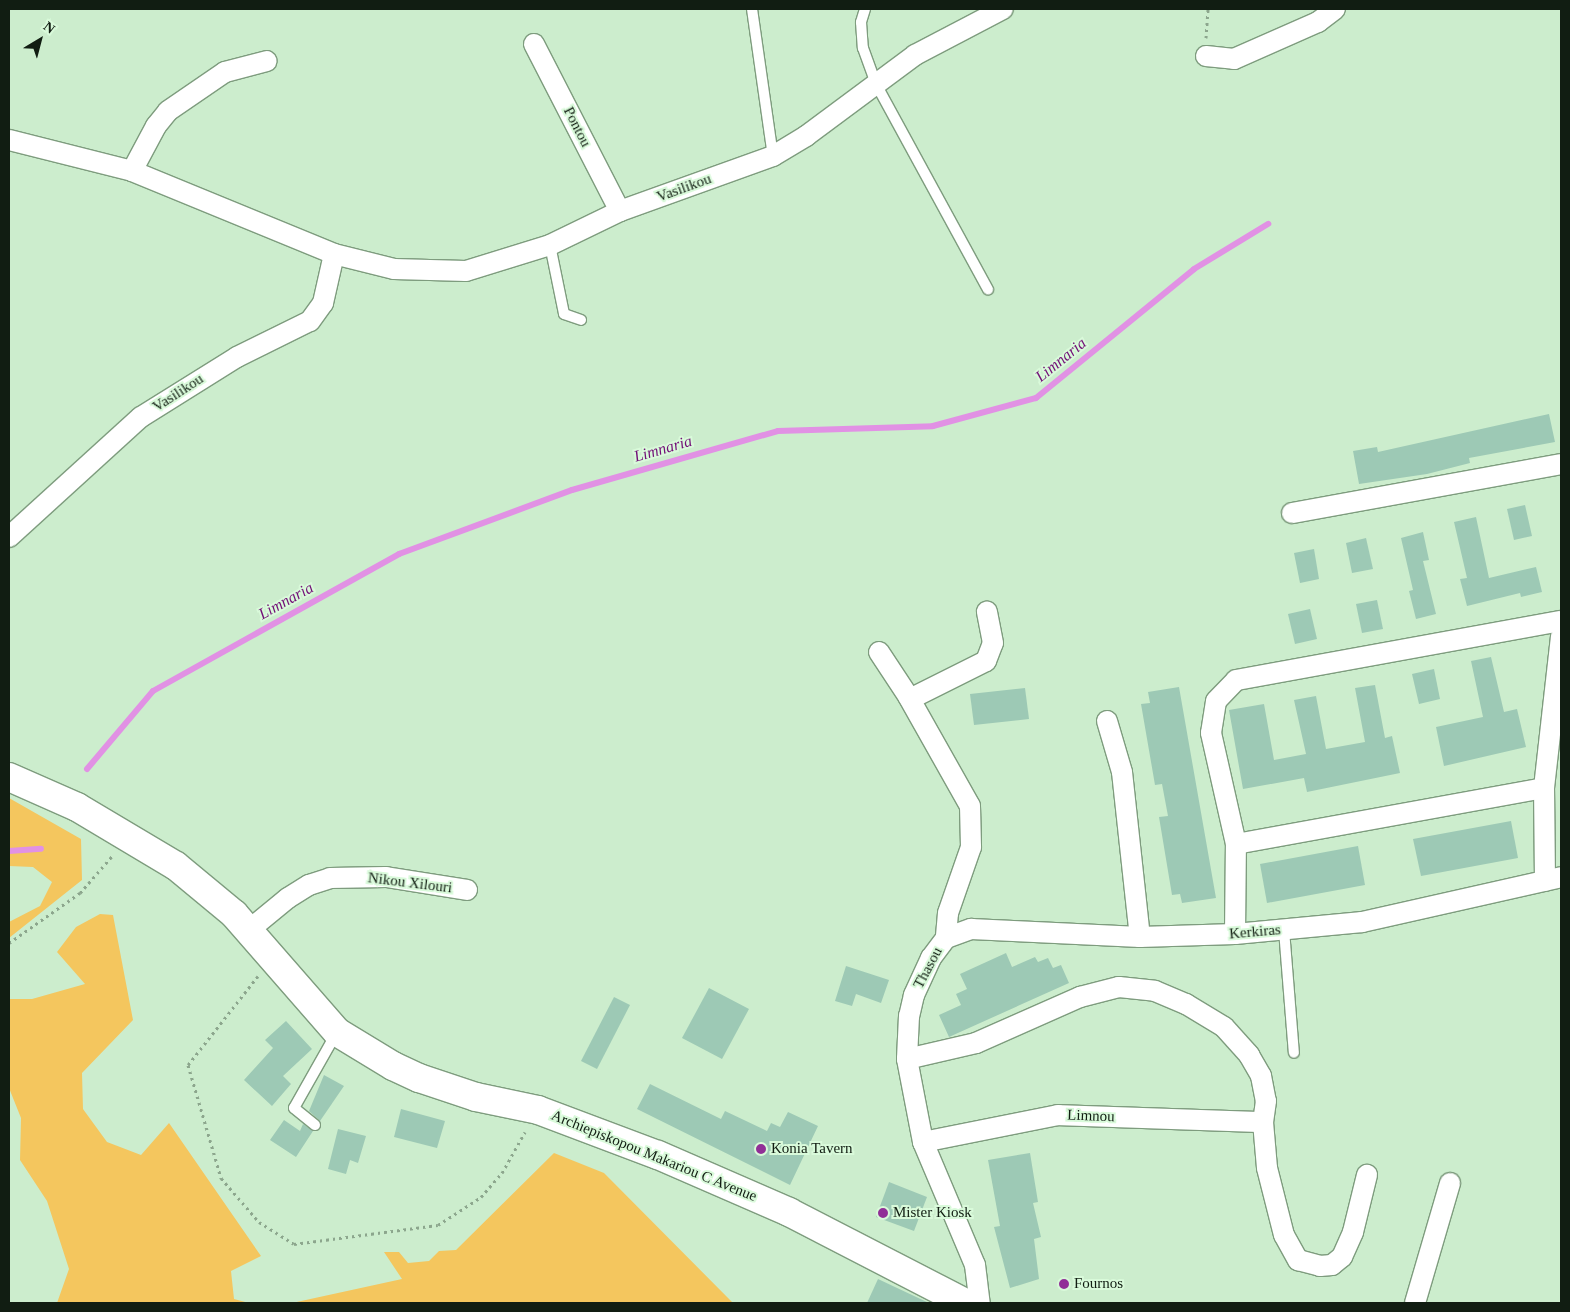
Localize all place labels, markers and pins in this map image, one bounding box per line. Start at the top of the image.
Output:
place label: Konia Tavern [771,1140,853,1158]
marker: Konia Tavern [755,1143,767,1155]
place label: Mister Kiosk [893,1204,972,1222]
marker: Mister Kiosk [877,1207,889,1219]
place label: Fournos [1074,1275,1123,1293]
marker: Fournos [1058,1278,1070,1290]

